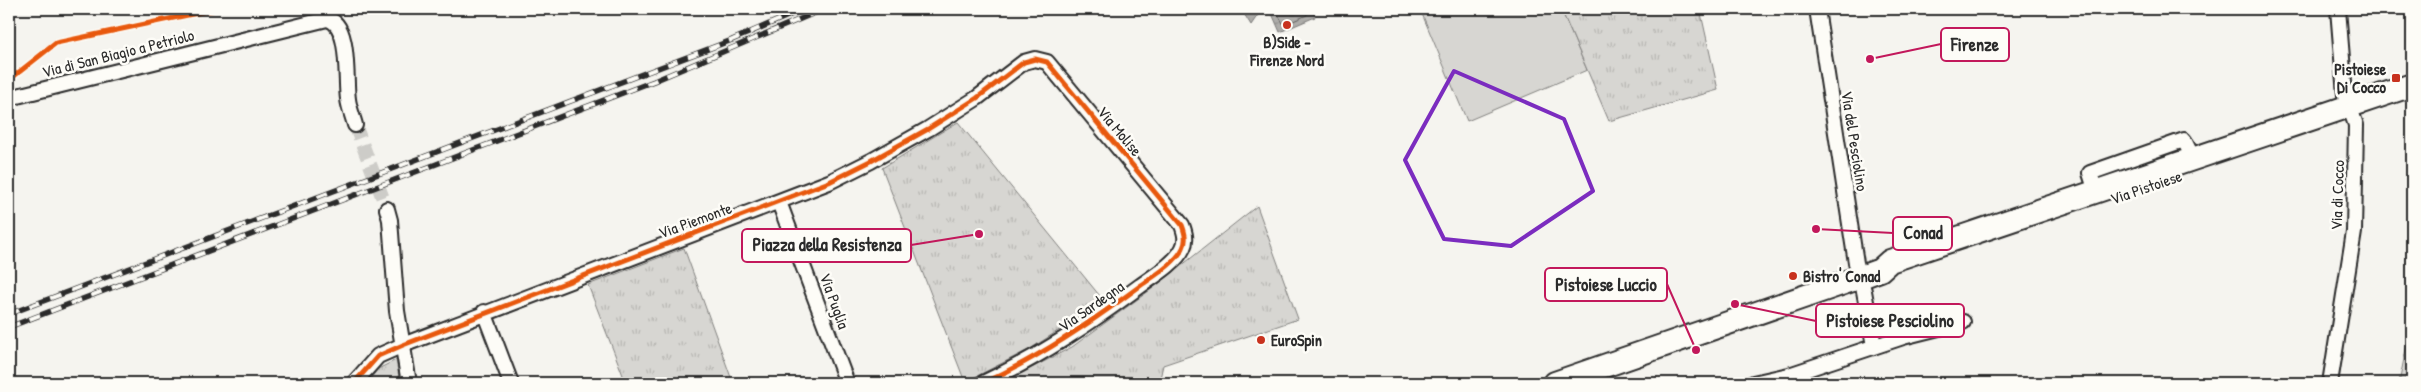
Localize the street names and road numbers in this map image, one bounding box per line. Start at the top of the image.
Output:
street label: Via di San Biagio a Petriolo [40,23,197,83]
street label: Via del Pesciolino [1836,89,1874,193]
street label: Via Molise [1093,101,1148,161]
street label: Via di Cocco [2325,159,2349,230]
street label: Via Pistoiese [2107,164,2185,210]
street label: Via Piemonte [655,196,735,243]
street label: Via Puglia [815,270,855,332]
street label: Via Sardegna [1054,275,1128,337]

